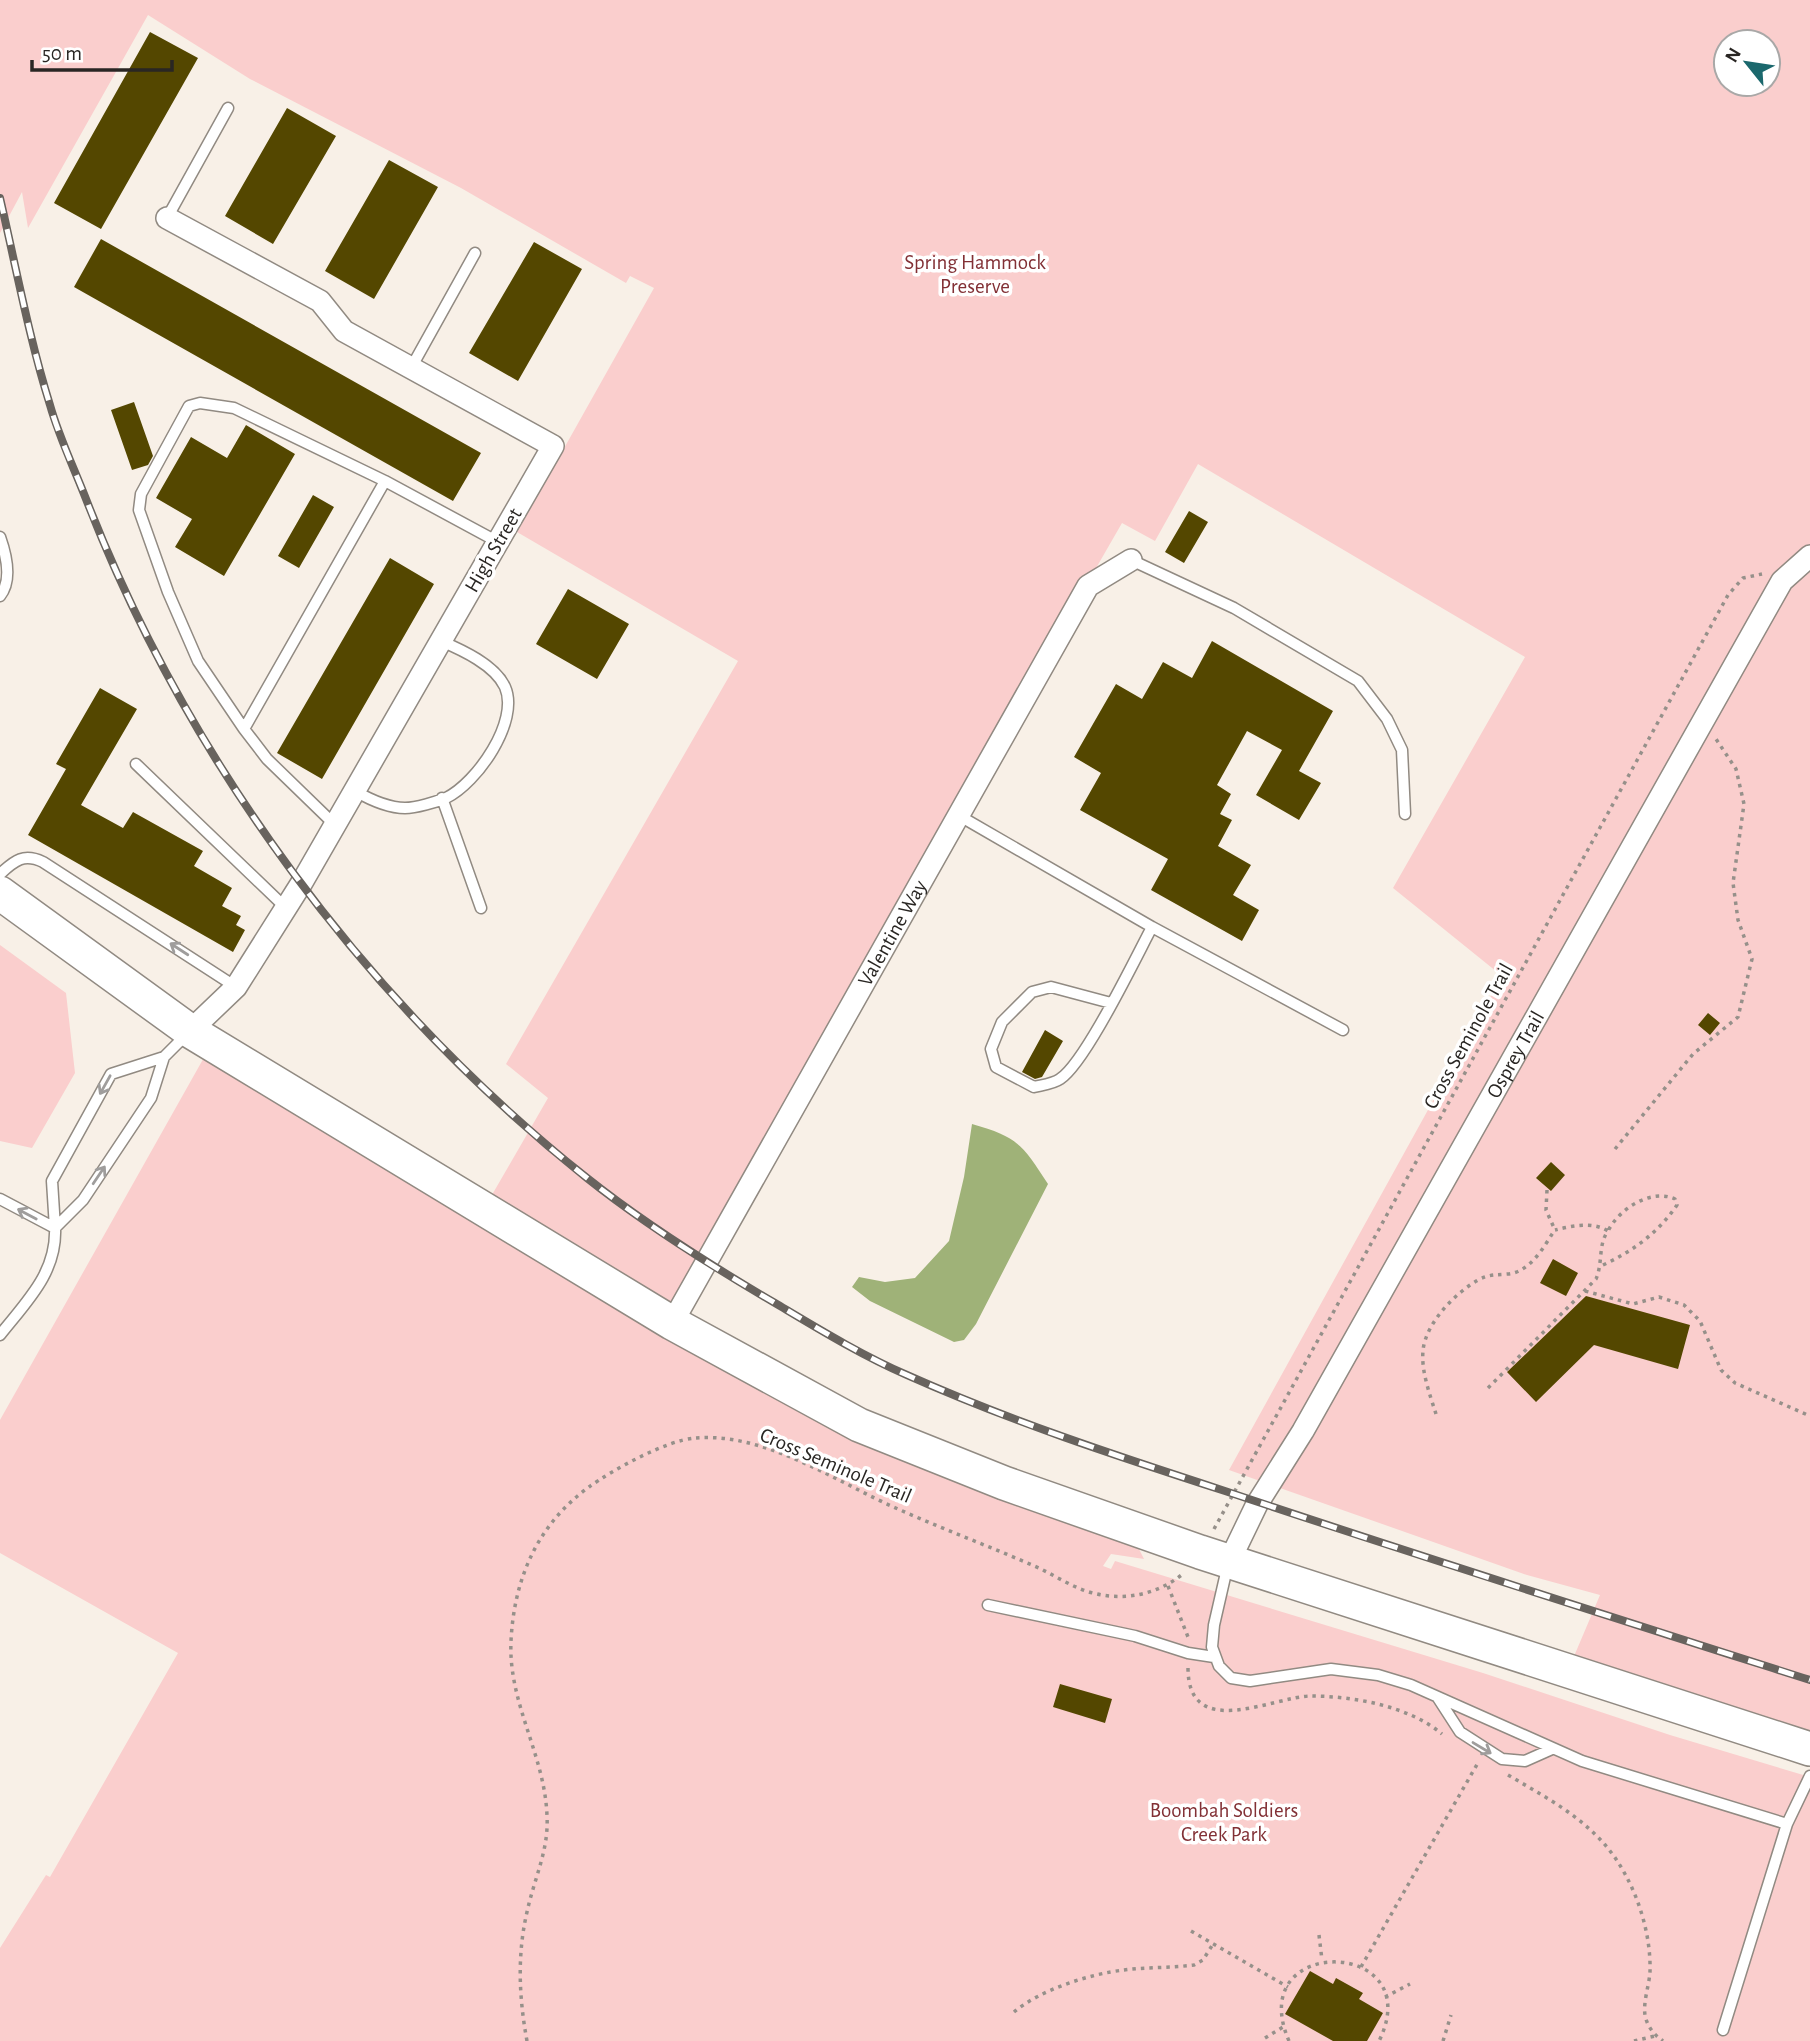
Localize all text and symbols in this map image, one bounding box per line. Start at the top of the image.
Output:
scale bar [32,28,172,72]
north arrow [1712,28,1782,98]
text: 50 m [42,43,82,64]
text: N [1722,45,1745,66]
park label: Spring Hammock Preserve [904,252,1046,297]
street label: High Street [461,504,526,596]
street label: Valentine Way [855,877,931,990]
one-way arrow [170,942,189,956]
street label: Cross Seminole Trail [1420,960,1517,1112]
street label: Osprey Trail [1483,1008,1548,1102]
one-way arrow [98,1074,112,1094]
one-way arrow [92,1166,107,1185]
one-way arrow [17,1207,38,1220]
street label: Cross Seminole Trail [757,1424,915,1507]
one-way arrow [1472,1741,1492,1755]
park label: Boombah Soldiers Creek Park [1150,1800,1298,1845]

